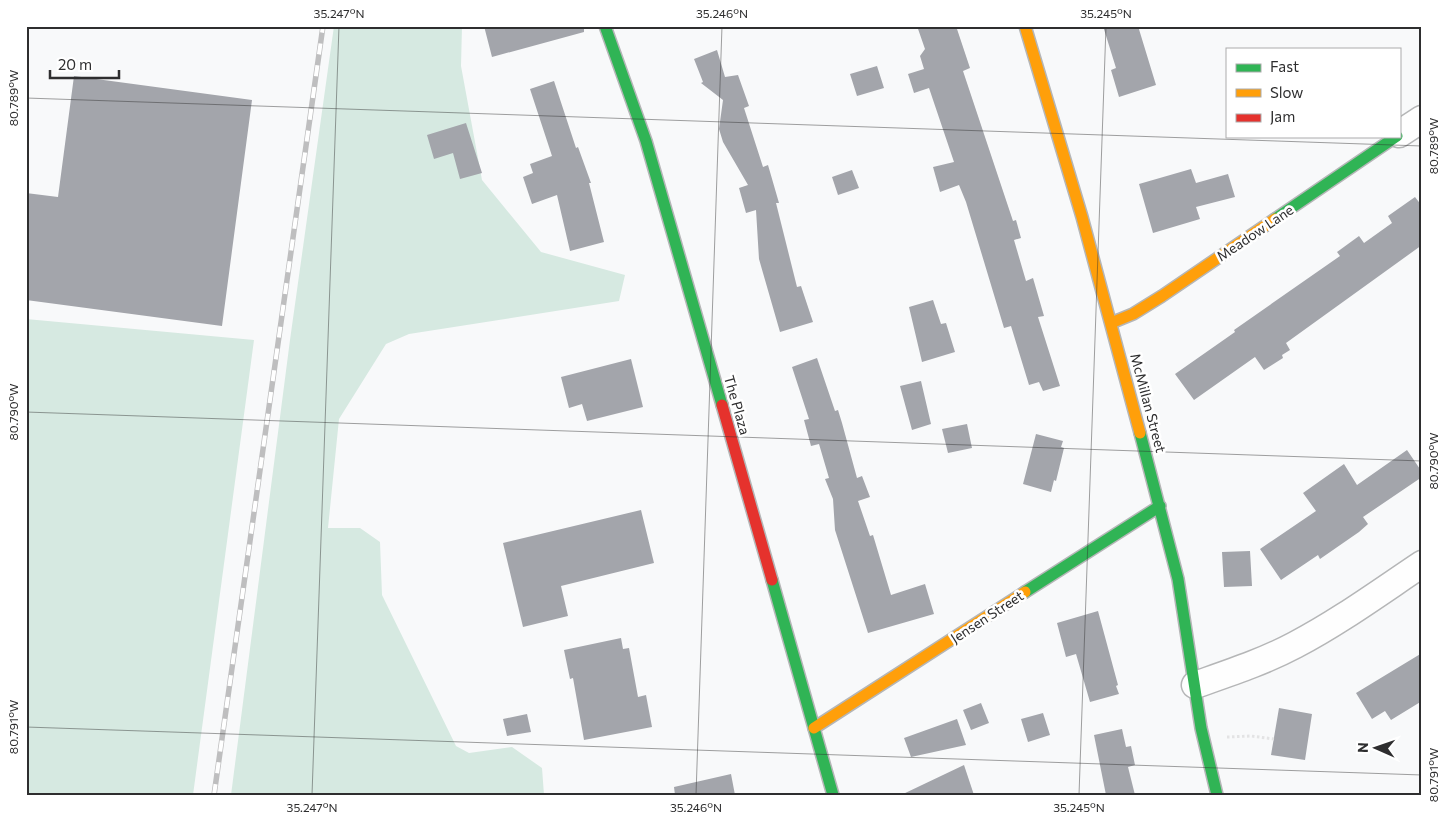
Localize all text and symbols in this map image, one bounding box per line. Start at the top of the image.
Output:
text: 35.247°N [314,6,364,20]
text: 35.246°N [696,6,748,20]
text: 35.245°N [1080,6,1132,20]
scale bar [50,48,119,80]
legend [1226,48,1400,138]
text: 20 m [58,55,92,73]
text: Fast [1270,57,1299,75]
text: 80.789°W [6,70,20,126]
text: Slow [1270,83,1303,101]
text: Jam [1270,107,1295,125]
text: 80.789°W [1426,118,1440,174]
street label: Meadow Lane [1213,201,1296,264]
street label: McMillan Street [1127,351,1170,455]
street label: The Plaza [721,373,754,437]
text: 80.790°W [6,384,20,440]
text: 80.790°W [1426,433,1440,489]
street label: Jensen Street [947,587,1027,646]
text: 80.791°W [6,700,20,754]
north arrow [1350,724,1400,774]
text: N [1354,742,1371,753]
text: 80.791°W [1426,748,1440,802]
text: 35.247°N [287,800,337,814]
text: 35.246°N [670,800,722,814]
text: 35.245°N [1053,800,1105,814]

